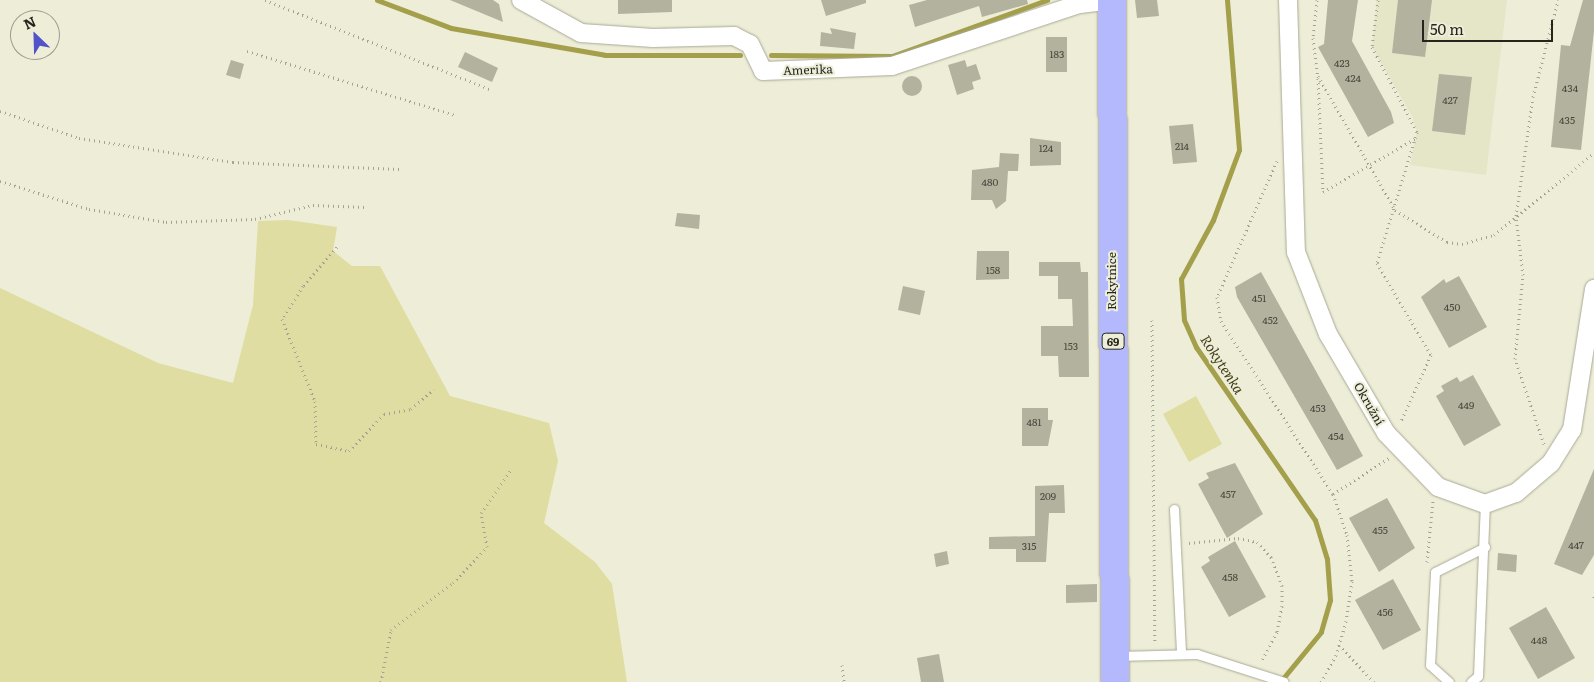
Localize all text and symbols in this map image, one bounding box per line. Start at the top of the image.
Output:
north arrow [10,10,60,60]
scale bar [1424,10,1555,42]
text: N [20,11,39,34]
text: 50 m [1430,17,1464,40]
house number: 183 [1050,48,1064,60]
house number: 423 [1334,57,1350,69]
street label: Amerika [783,62,833,78]
house number: 424 [1345,72,1361,84]
house number: 434 [1562,82,1578,94]
house number: 427 [1442,94,1458,106]
house number: 435 [1559,114,1575,126]
house number: 214 [1175,140,1189,152]
house number: 124 [1039,142,1053,154]
house number: 480 [982,176,998,188]
street label: Rokytnice [1105,252,1119,310]
house number: 158 [986,264,1000,276]
house number: 451 [1252,292,1266,304]
house number: 450 [1444,301,1460,313]
house number: 452 [1262,314,1278,326]
water label: Rokytenka [1198,331,1248,397]
road number: 69 [1100,332,1126,350]
house number: 153 [1064,340,1078,352]
street label: Okružní [1351,380,1387,428]
house number: 449 [1458,399,1474,411]
house number: 453 [1310,402,1326,414]
house number: 481 [1026,416,1042,428]
house number: 454 [1328,430,1344,442]
house number: 457 [1220,488,1236,500]
house number: 209 [1040,490,1056,502]
house number: 455 [1372,524,1388,536]
house number: 447 [1568,539,1584,551]
house number: 315 [1022,540,1036,552]
house number: 458 [1222,571,1238,583]
house number: 456 [1377,606,1393,618]
house number: 448 [1531,634,1547,646]

